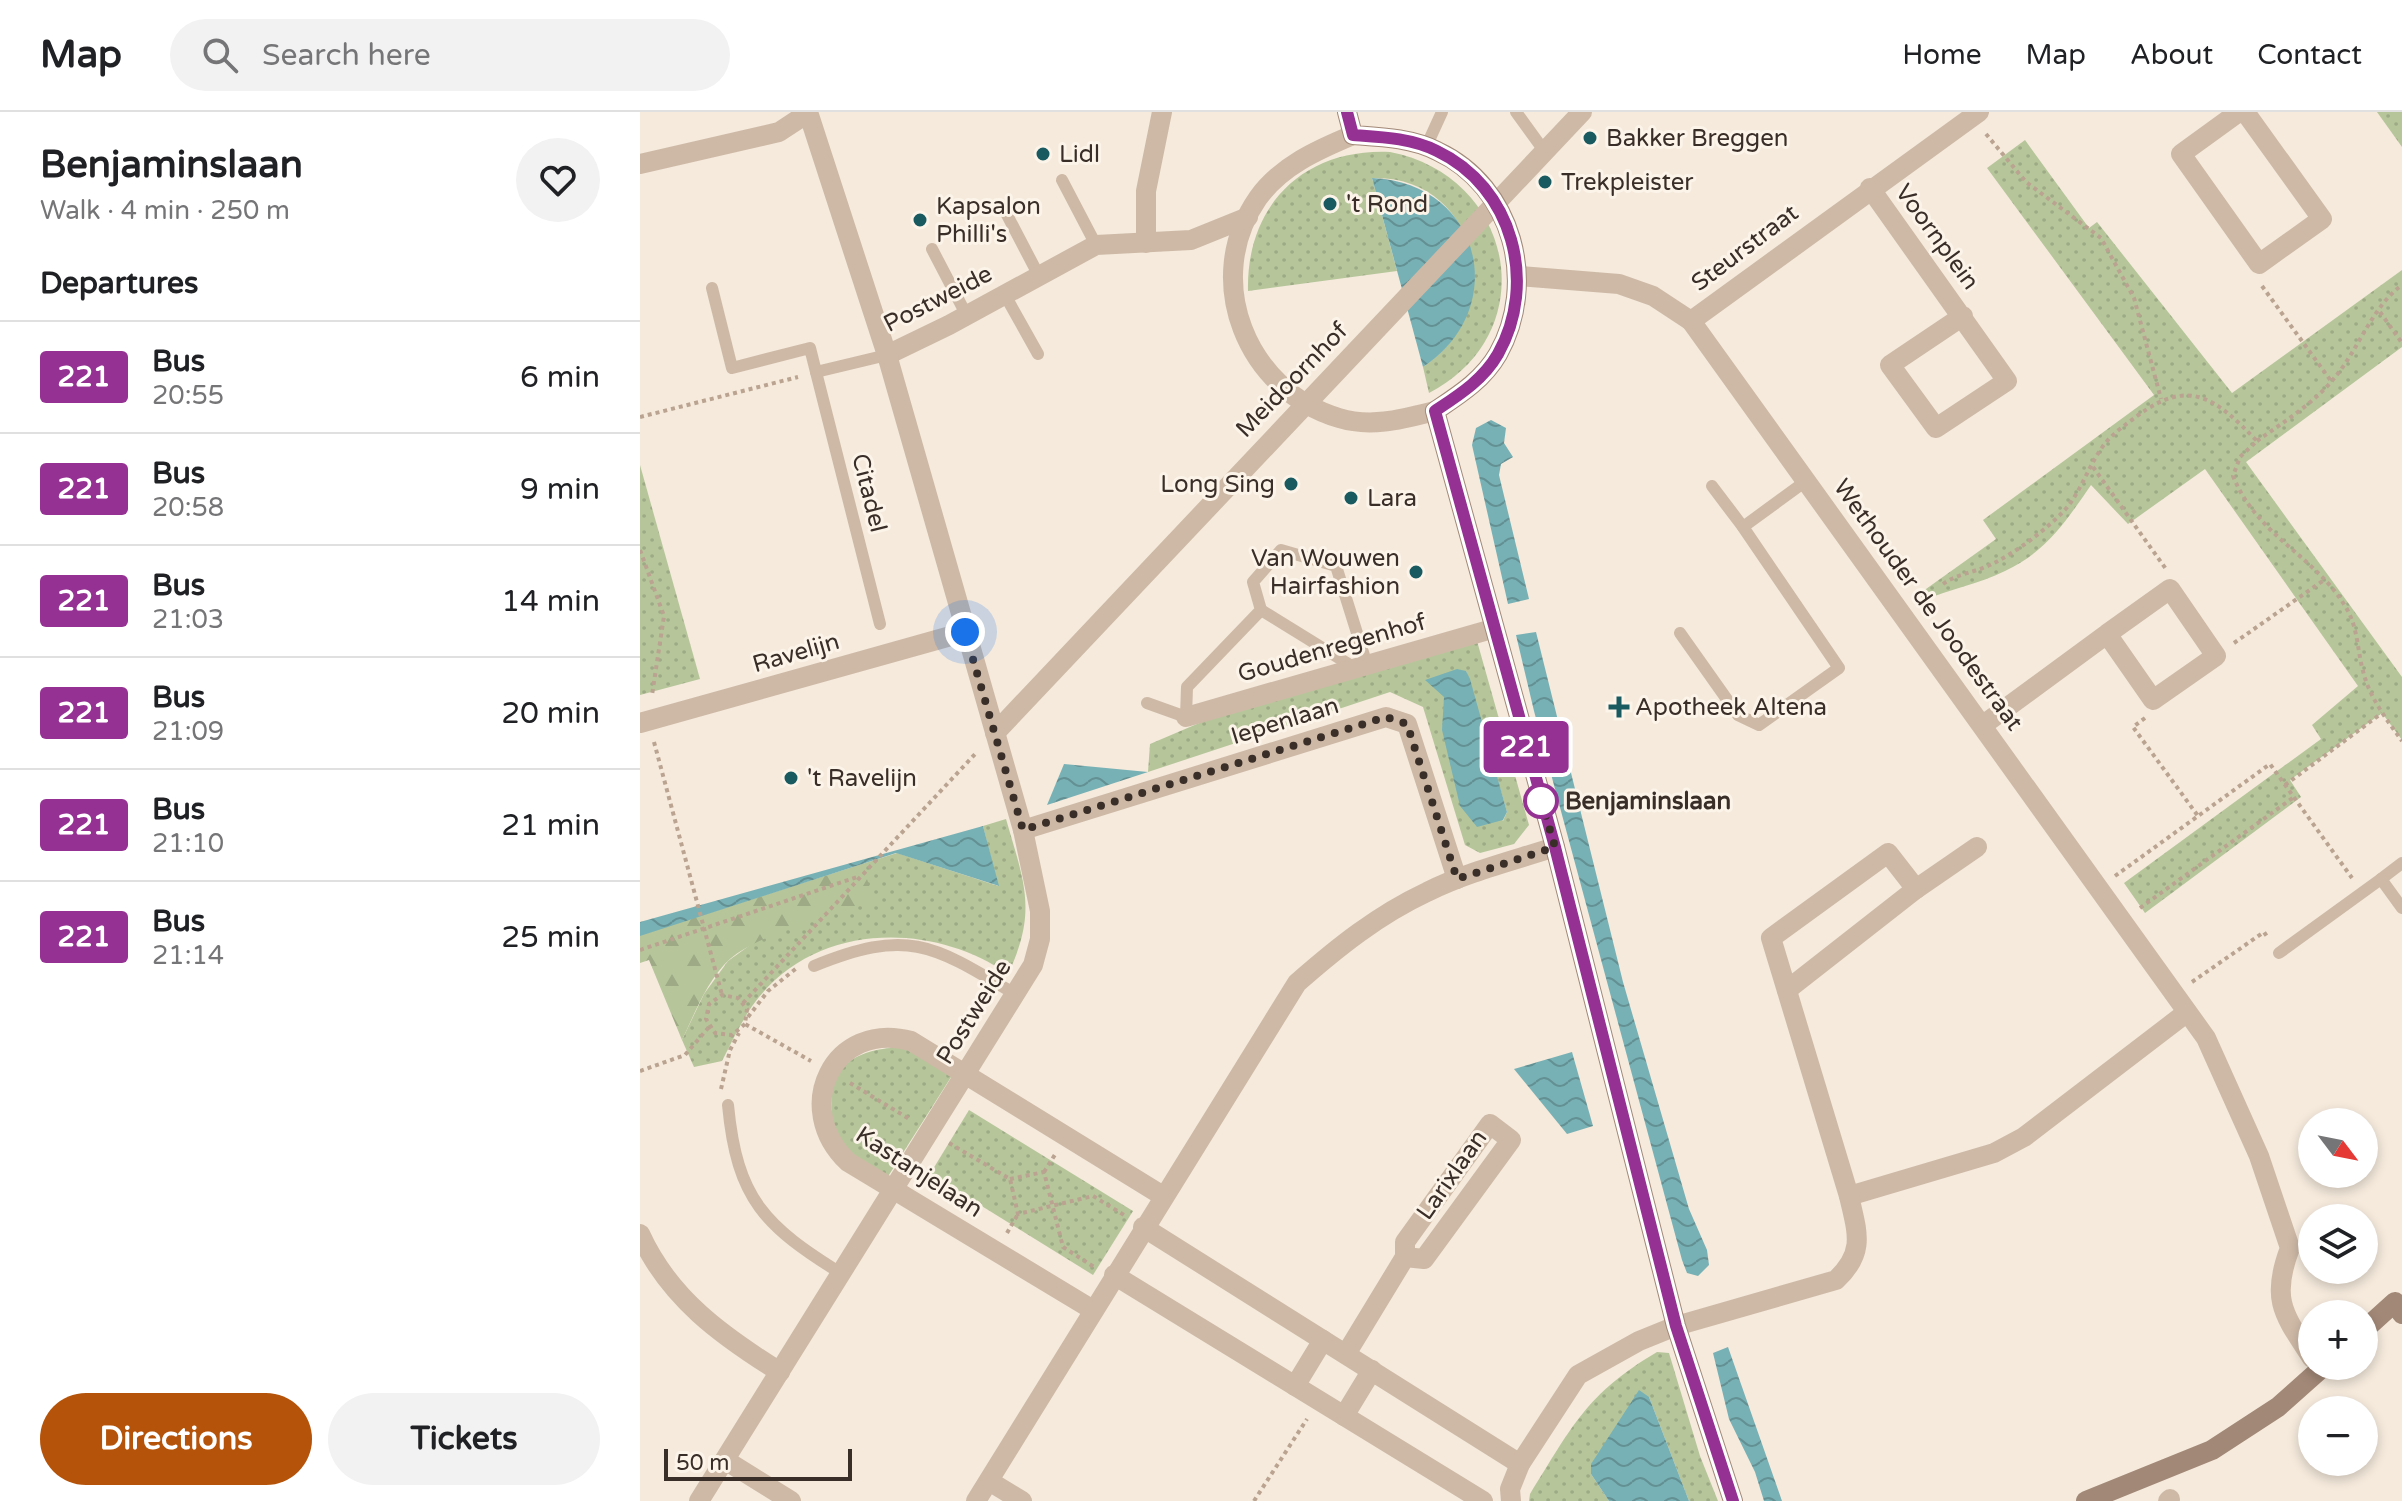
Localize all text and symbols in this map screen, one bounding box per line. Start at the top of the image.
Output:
search box [170,19,730,91]
text: Map [40,32,122,78]
icon: search [198,33,242,77]
text: Search here [262,37,431,74]
text: Home [1902,38,1982,72]
text: Map [2026,38,2086,72]
text: About [2130,38,2213,72]
text: Contact [2257,38,2362,72]
place label: Bakker Breggen [1606,124,1788,153]
marker: Bakker Breggen [1581,129,1599,147]
button: heart [516,138,600,222]
place label: Lidl [1059,140,1100,169]
text: Benjaminslaan [40,142,303,188]
marker: Lidl [1034,145,1052,163]
place label: Trekpleister [1561,168,1694,197]
marker: Trekpleister [1536,173,1554,191]
street label: Voornplein [1889,178,1985,296]
place label: 't Rond [1346,190,1428,219]
place label: Kapsalon Philli's [936,192,1041,249]
text: Walk · 4 min · 250 m [40,195,290,226]
marker: 't Rond [1321,195,1339,213]
street label: Steurstraat [1686,198,1804,298]
marker: Kapsalon Philli's [911,211,929,229]
street label: Postweide [879,259,997,339]
text: Departures [40,265,198,302]
street label: Meidoornhof [1230,316,1355,444]
text: Bus [152,343,205,380]
text: 6 min [520,359,600,396]
text: 221 [58,360,110,394]
text: 20:55 [152,380,224,411]
street label: Citadel [845,451,893,535]
text: Bus [152,455,205,492]
place label: Long Sing [1160,470,1275,499]
text: 9 min [520,471,600,508]
text: 221 [58,472,110,506]
street label: Wethouder de Joodestraat [1827,474,2029,736]
marker: Long Sing [1282,475,1300,493]
place label: Lara [1367,484,1417,513]
marker: Lara [1342,489,1360,507]
text: 20:58 [152,492,224,523]
place label: Van Wouwen Hairfashion [1251,544,1400,601]
marker: Van Wouwen Hairfashion [1407,563,1425,581]
text: Bus [152,567,205,604]
text: 14 min [501,583,600,620]
text: 221 [58,584,110,618]
text: 21:03 [152,604,224,635]
street label: Goudenregenhof [1234,607,1430,689]
your location [945,612,985,652]
street label: Ravelijn [749,627,843,679]
text: Bus [152,679,205,716]
street label: Iepenlaan [1228,691,1342,751]
place label: Apotheek Altena [1635,693,1827,722]
text: 20 min [501,695,600,732]
text: 221 [58,696,110,730]
marker: Apotheek Altena [1610,698,1628,716]
text: 21:09 [152,716,224,747]
line badge: 221 [1480,721,1572,773]
text: 221 [1500,730,1552,764]
place label: 't Ravelijn [807,764,917,793]
marker: 't Ravelijn [782,769,800,787]
marker: Benjaminslaan [1524,784,1558,818]
place label: Benjaminslaan [1565,787,1731,816]
text: Bus [152,791,205,828]
text: 21 min [501,807,600,844]
text: 221 [58,808,110,842]
text: 21:10 [152,828,224,859]
text: Bus [152,903,205,940]
text: 25 min [501,919,600,956]
text: 221 [58,920,110,954]
text: 21:14 [152,940,224,971]
street label: Postweide [930,954,1018,1070]
north arrow [2298,1108,2378,1188]
map controls [2298,1108,2378,1476]
street label: Kastanjelaan [850,1120,988,1224]
street label: Larixlaan [1411,1124,1493,1226]
button: layers [2298,1204,2378,1284]
button: + [2298,1300,2378,1380]
button: Directions [40,1393,312,1485]
button: Tickets [328,1393,600,1485]
button: − [2298,1396,2378,1476]
scale bar [664,1445,852,1481]
text: 50 m [676,1450,730,1476]

